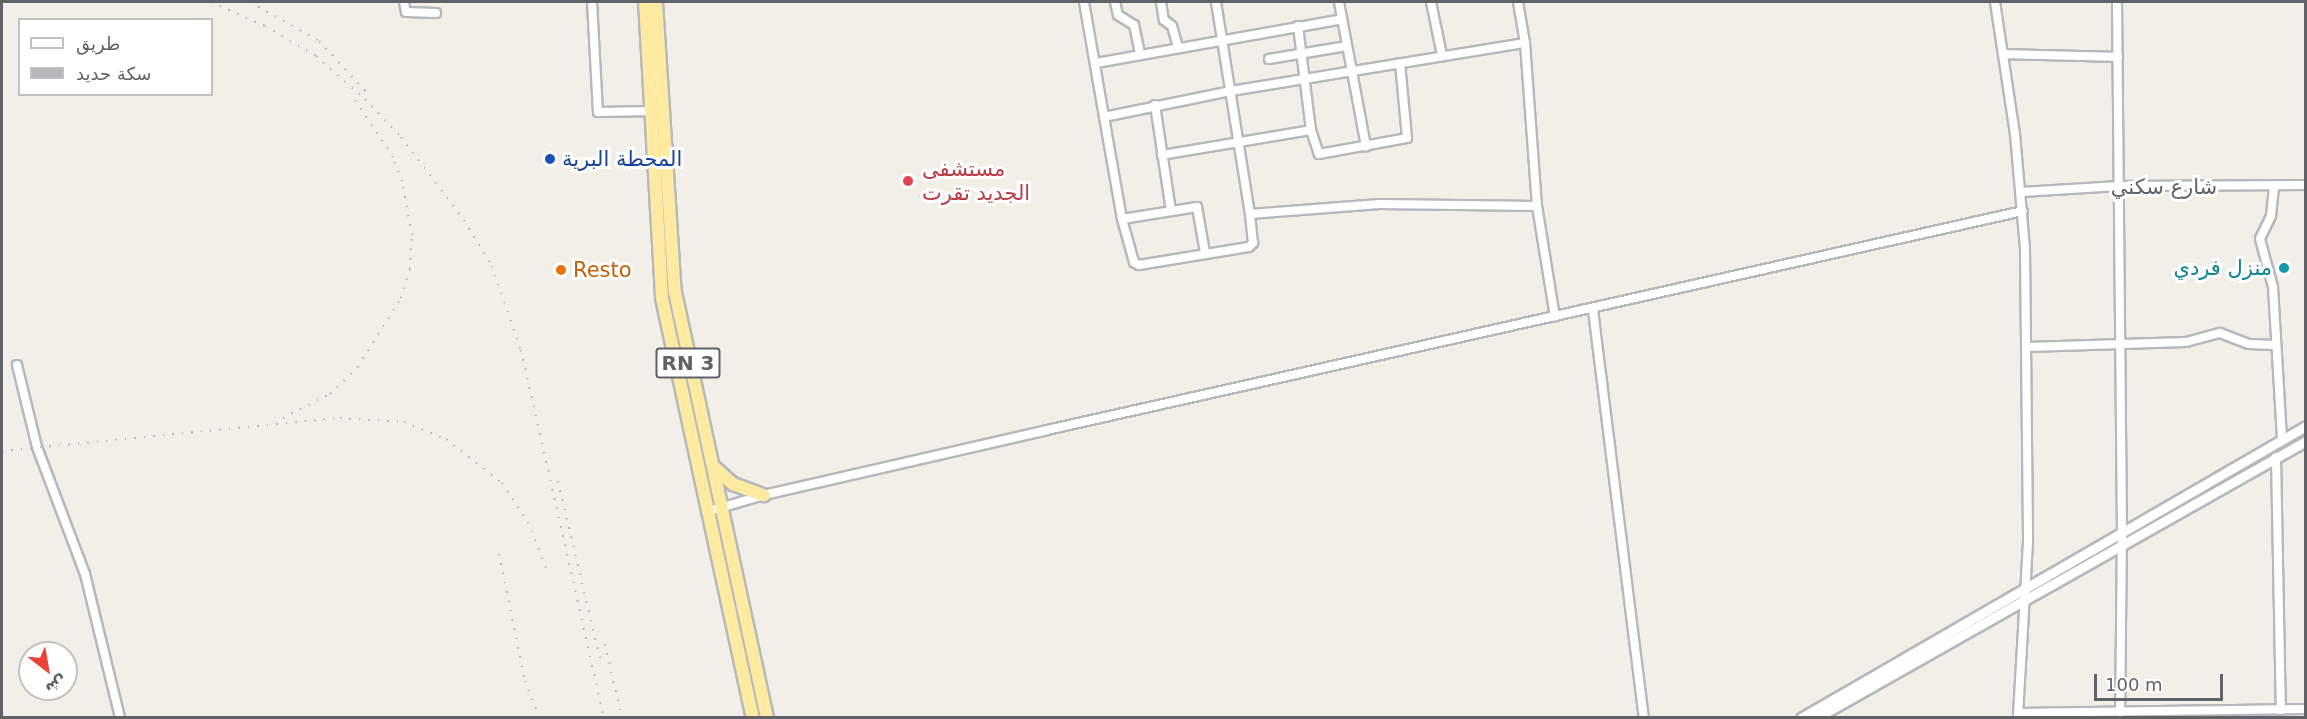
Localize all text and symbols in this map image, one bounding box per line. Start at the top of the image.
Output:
legend [18,18,213,96]
text: طريق [76,33,120,54]
text: سكة حديد [76,63,151,84]
place label: المحطة البرية [562,146,682,172]
marker: المحطة البرية [543,152,557,166]
place label: مستشفى الجديد تقرت [922,156,1030,206]
marker: مستشفى الجديد تقرت [899,172,917,190]
street label: شارع سكني [2111,174,2217,200]
place label: منزل فردي [2173,255,2272,281]
place label: Resto [573,257,632,283]
marker: منزل فردي [2277,261,2291,275]
marker: Resto [554,263,568,277]
road number: RN 3 [655,346,721,380]
north arrow [18,641,78,701]
scale bar [2097,662,2226,700]
text: ش [42,671,71,699]
text: 100 m [2105,674,2163,695]

